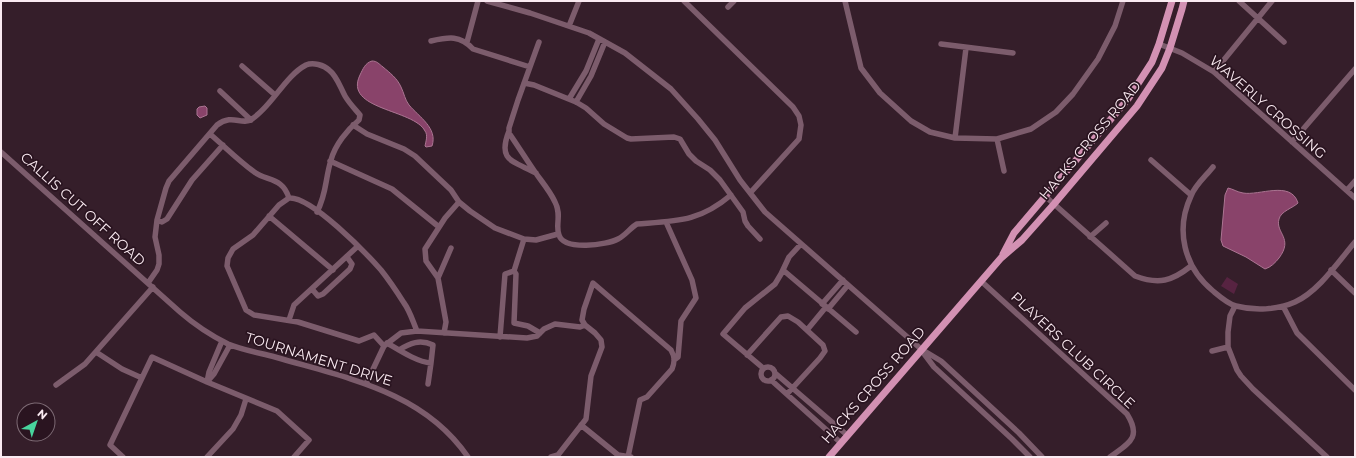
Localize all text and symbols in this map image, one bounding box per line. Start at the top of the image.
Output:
street label: WAVERLY CROSSING [1206,51,1330,163]
street label: HACKS CROSS ROAD [1035,77,1145,203]
street label: CALLIS CUT OFF ROAD [17,148,149,270]
street label: PLAYERS CLUB CIRCLE [1007,288,1139,412]
street label: HACKS CROSS ROAD [817,323,929,447]
street label: TOURNAMENT DRIVE [243,328,395,390]
north arrow [16,402,56,442]
text: N [35,406,50,423]

